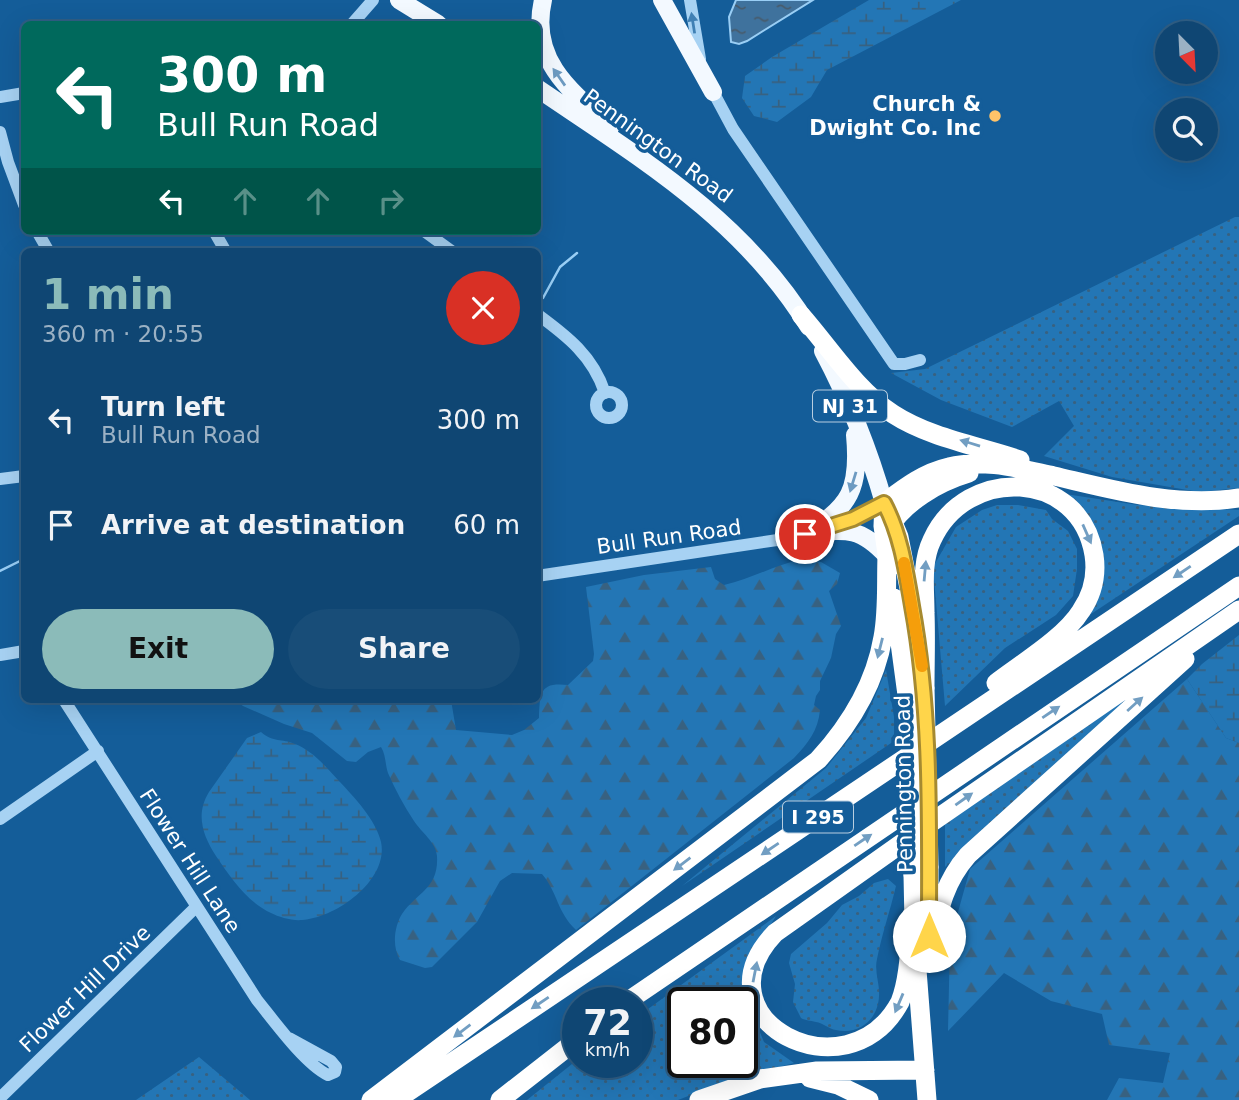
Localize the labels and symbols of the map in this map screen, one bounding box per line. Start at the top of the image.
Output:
one-way arrow [687,12,698,34]
north arrow [1155,21,1218,84]
one-way arrow [552,68,566,86]
street label: Pennington Road [579,84,737,208]
place label: Church & Dwight Co. Inc [809,92,981,140]
marker: Church & Dwight Co. Inc [987,108,1003,124]
road number: NJ 31 [813,390,887,422]
one-way arrow [959,438,980,448]
one-way arrow [847,471,857,492]
pin [775,504,835,564]
street label: Bull Run Road [595,515,743,559]
one-way arrow [1081,524,1093,544]
one-way arrow [920,559,931,581]
one-way arrow [1173,565,1192,578]
one-way arrow [874,637,885,659]
street label: Pennington Road [890,695,918,873]
one-way arrow [1126,696,1144,712]
one-way arrow [1042,705,1060,719]
street label: Flower Hill Lane [134,784,246,938]
one-way arrow [955,792,973,806]
road number: I 295 [783,802,853,832]
one-way arrow [854,833,872,847]
one-way arrow [761,842,779,856]
one-way arrow [673,857,691,871]
position arrow [892,899,966,973]
street label: Flower Hill Drive [15,921,155,1057]
one-way arrow [750,961,761,983]
speed limit sign: 80 [667,987,758,1078]
one-way arrow [893,993,904,1014]
one-way arrow [531,996,549,1010]
one-way arrow [453,1024,471,1038]

